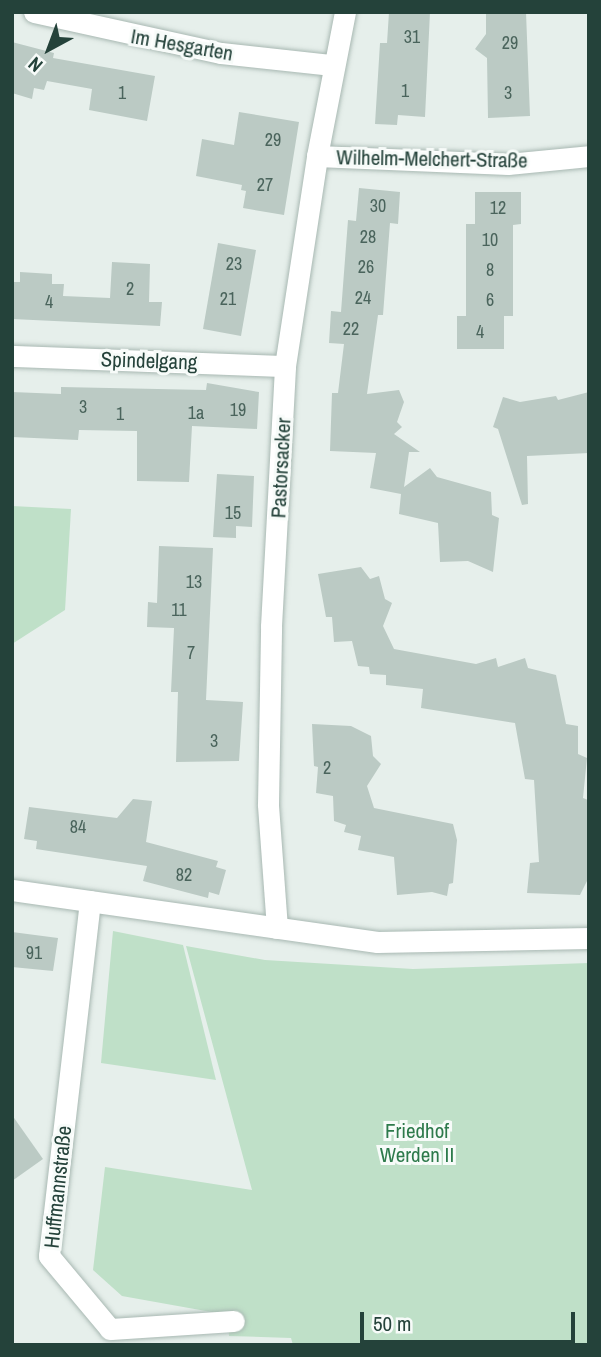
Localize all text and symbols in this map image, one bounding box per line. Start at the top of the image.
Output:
north arrow [14,14,84,84]
street label: Im Hesgarten [129,24,235,66]
house number: 31 [404,26,420,48]
house number: 29 [502,32,518,54]
text: N [22,51,48,78]
house number: 1 [401,80,409,102]
house number: 1 [118,82,126,104]
house number: 3 [504,82,512,104]
house number: 29 [265,129,281,151]
street label: Wilhelm-Melchert-Straße [336,145,528,173]
house number: 27 [257,174,273,196]
house number: 30 [370,195,386,217]
house number: 12 [490,197,506,219]
house number: 28 [360,226,376,248]
house number: 10 [482,229,498,251]
house number: 23 [226,253,242,275]
house number: 26 [358,256,374,278]
house number: 8 [486,259,494,281]
house number: 2 [126,278,134,300]
house number: 24 [355,287,371,309]
house number: 21 [220,288,236,310]
house number: 6 [486,289,494,311]
house number: 4 [45,291,53,313]
house number: 22 [343,318,359,340]
house number: 4 [476,321,484,343]
street label: Spindelgang [100,347,198,375]
house number: 3 [79,396,87,418]
house number: 19 [230,399,246,421]
house number: 1a [188,402,204,424]
house number: 1 [116,403,124,425]
street label: Pastorsacker [266,417,296,519]
house number: 15 [225,502,241,524]
house number: 13 [186,571,202,593]
house number: 11 [171,599,187,621]
house number: 7 [187,642,195,664]
house number: 3 [210,730,218,752]
house number: 2 [323,757,331,779]
house number: 84 [70,816,86,838]
house number: 82 [176,864,192,886]
house number: 91 [26,942,42,964]
park label: Friedhof Werden II [380,1118,454,1168]
street label: Huffmannstraße [39,1124,77,1250]
scale bar [363,1298,578,1342]
text: 50 m [373,1309,411,1338]

